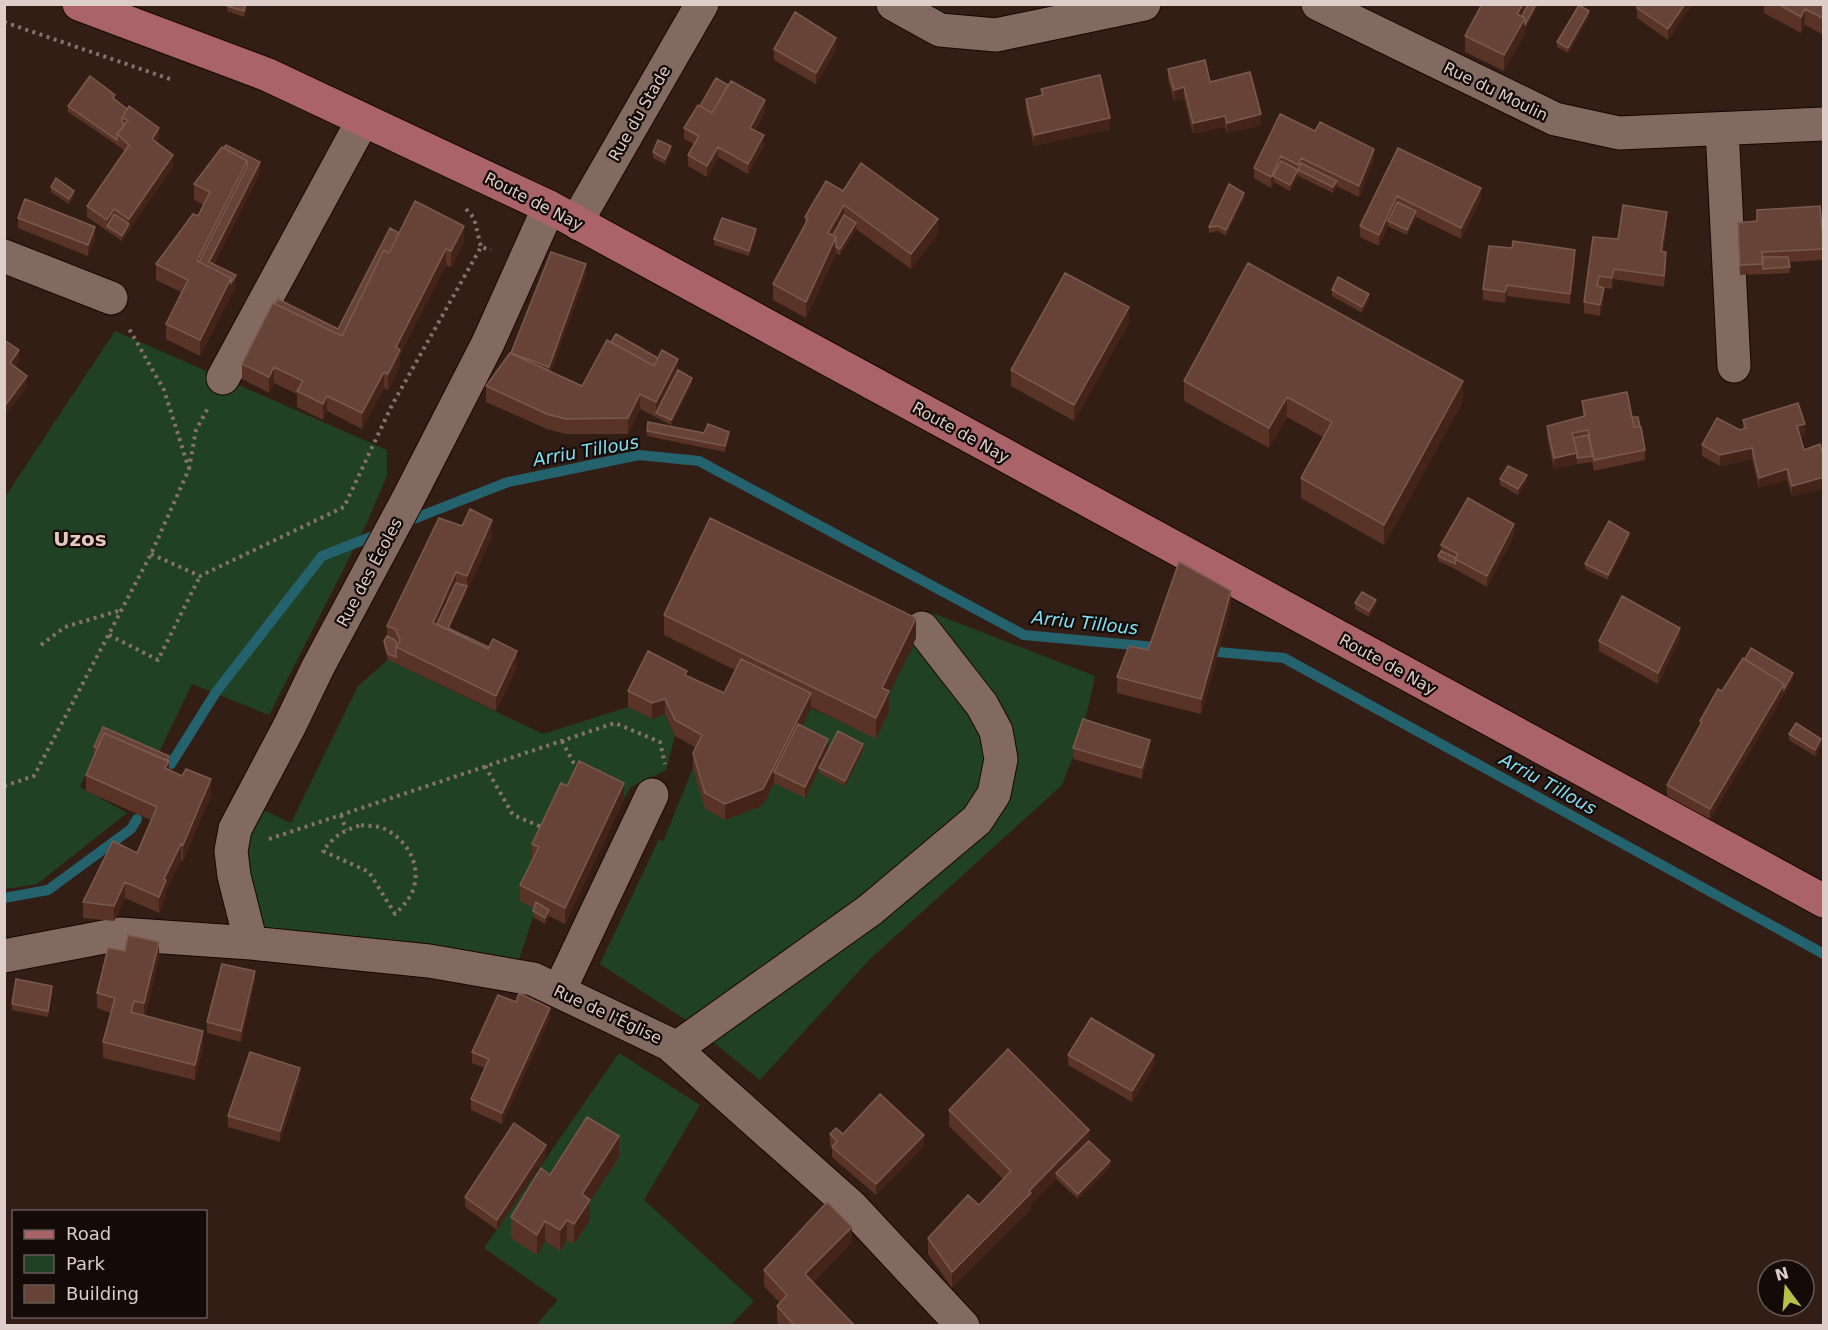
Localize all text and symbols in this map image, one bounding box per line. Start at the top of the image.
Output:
street label: Rue du Moulin [1441,58,1551,125]
street label: Rue du Stade [604,62,674,164]
street label: Route de Nay [481,168,586,234]
street label: Route de Nay [909,398,1013,467]
water label: Arriu Tillous [530,431,640,470]
street label: Rue des Écoles [333,515,406,630]
district label: Uzos [53,527,107,551]
water label: Arriu Tillous [1030,606,1139,639]
street label: Route de Nay [1336,630,1440,699]
water label: Arriu Tillous [1495,748,1600,819]
street label: Rue de l'Église [551,981,665,1048]
legend [12,1210,207,1318]
text: Road [66,1223,111,1244]
text: Park [66,1253,105,1274]
north arrow [1756,1258,1816,1318]
text: N [1773,1263,1791,1285]
text: Building [66,1283,139,1304]

